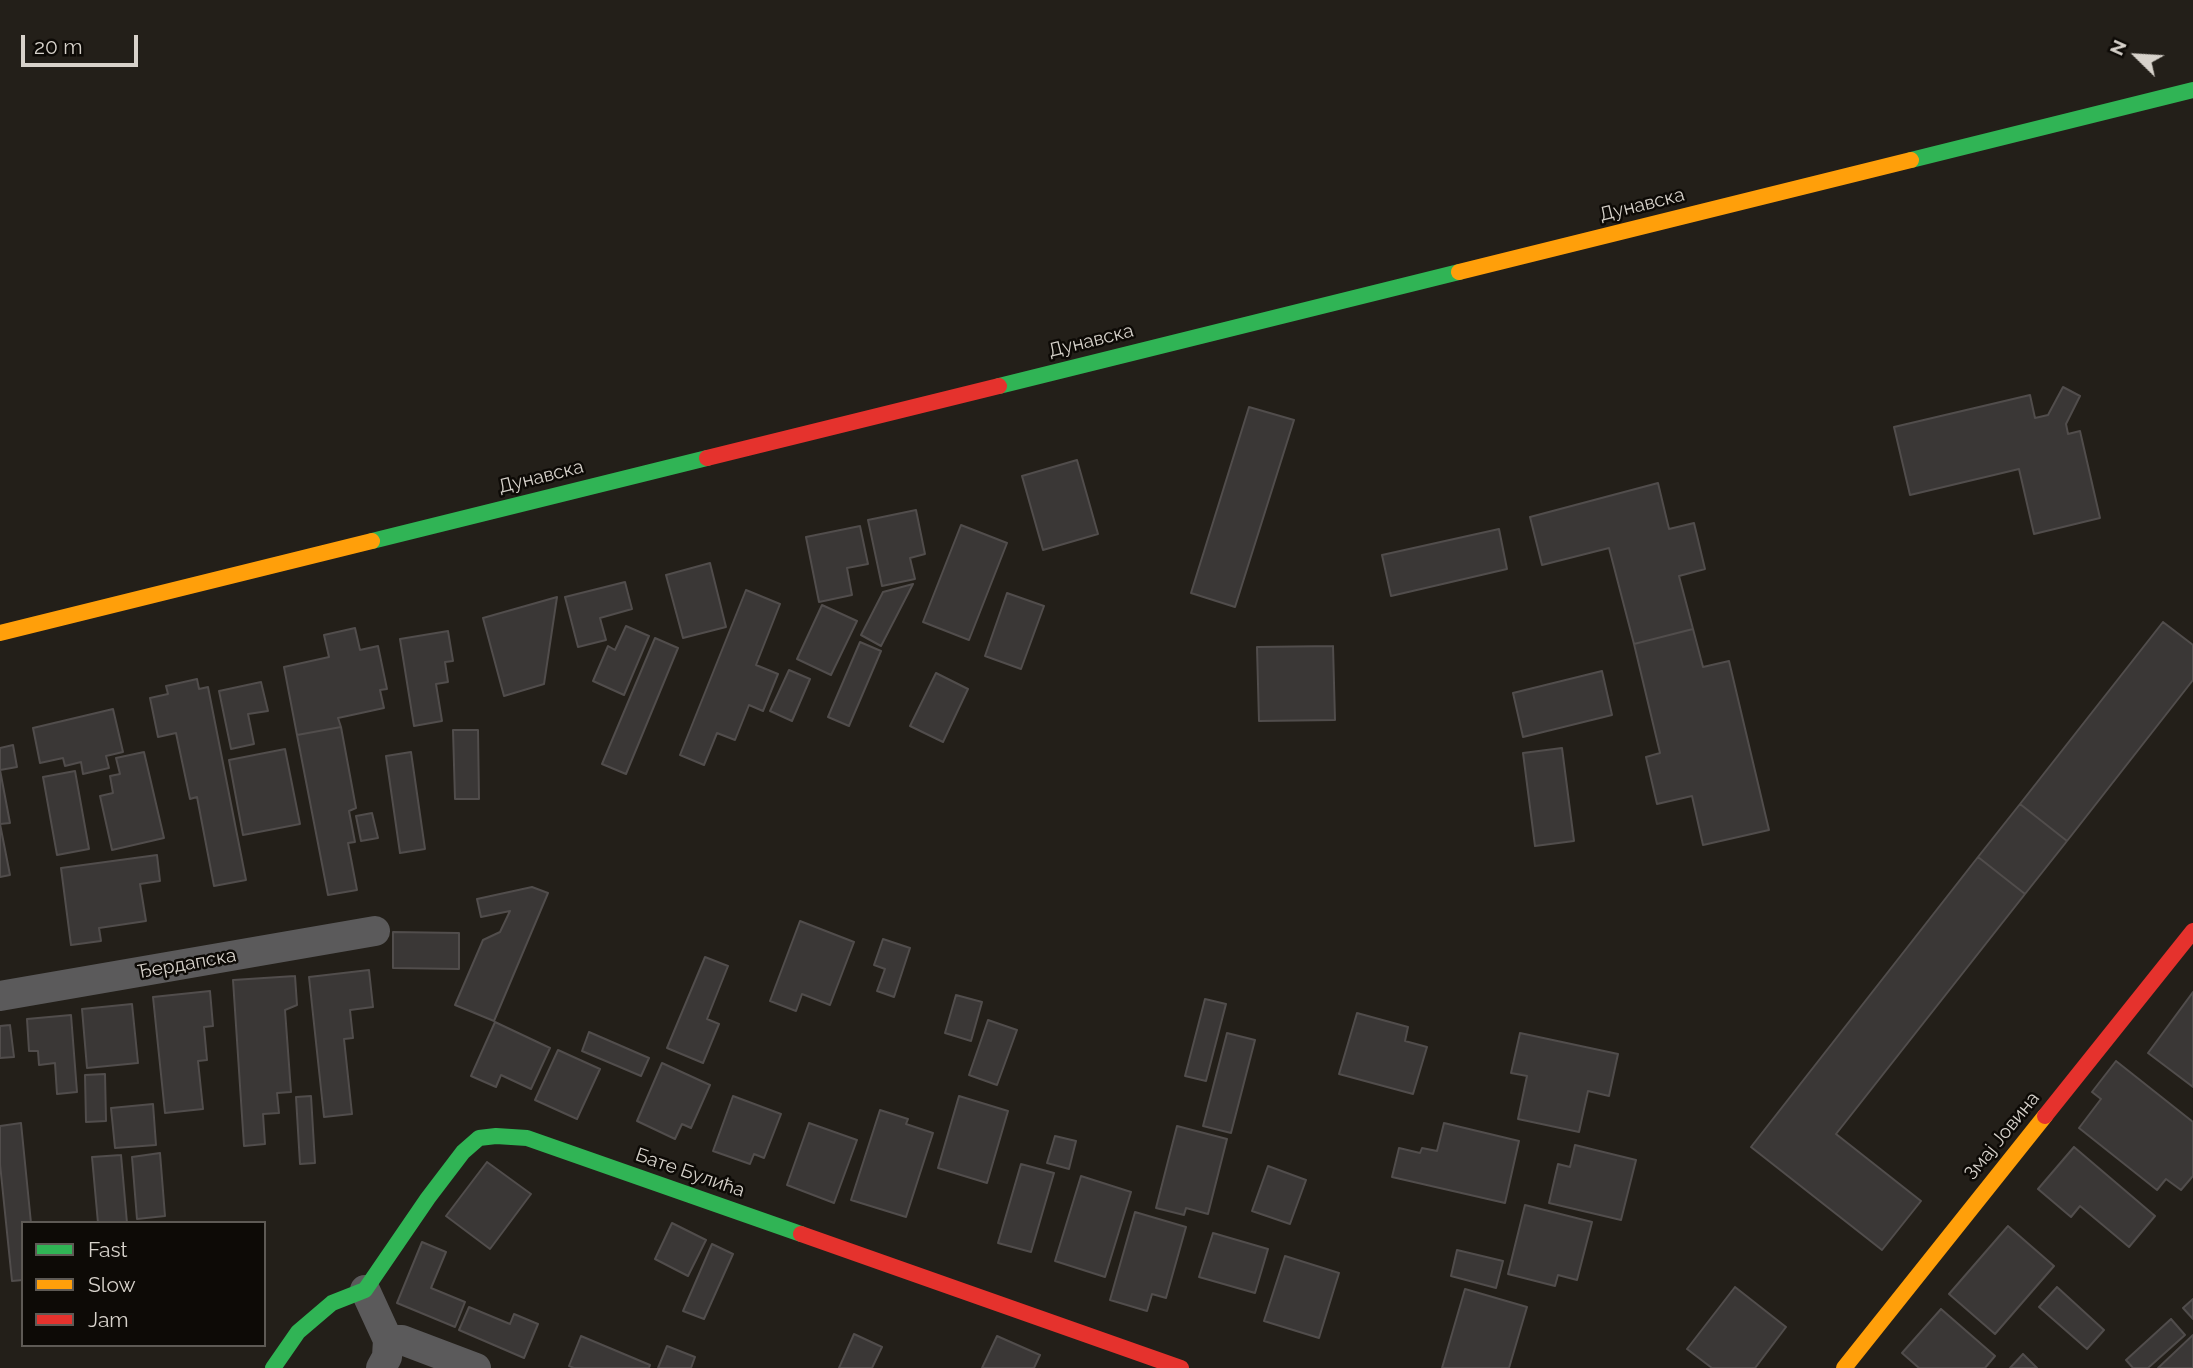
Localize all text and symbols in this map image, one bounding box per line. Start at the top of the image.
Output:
scale bar [24,21,142,65]
north arrow [2102,21,2172,91]
text: 20 m [34,34,82,59]
text: N [2105,36,2131,59]
street label: Дунавска [1597,183,1687,227]
street label: Дунавска [1046,319,1136,363]
street label: Дунавска [496,455,586,499]
street label: Ђердапска [136,944,238,984]
street label: Змај Јовина [1960,1088,2044,1184]
street label: Бате Булића [632,1144,748,1202]
legend [21,1221,266,1347]
text: Fast [88,1237,128,1262]
text: Slow [88,1272,136,1297]
text: Jam [88,1307,129,1332]

